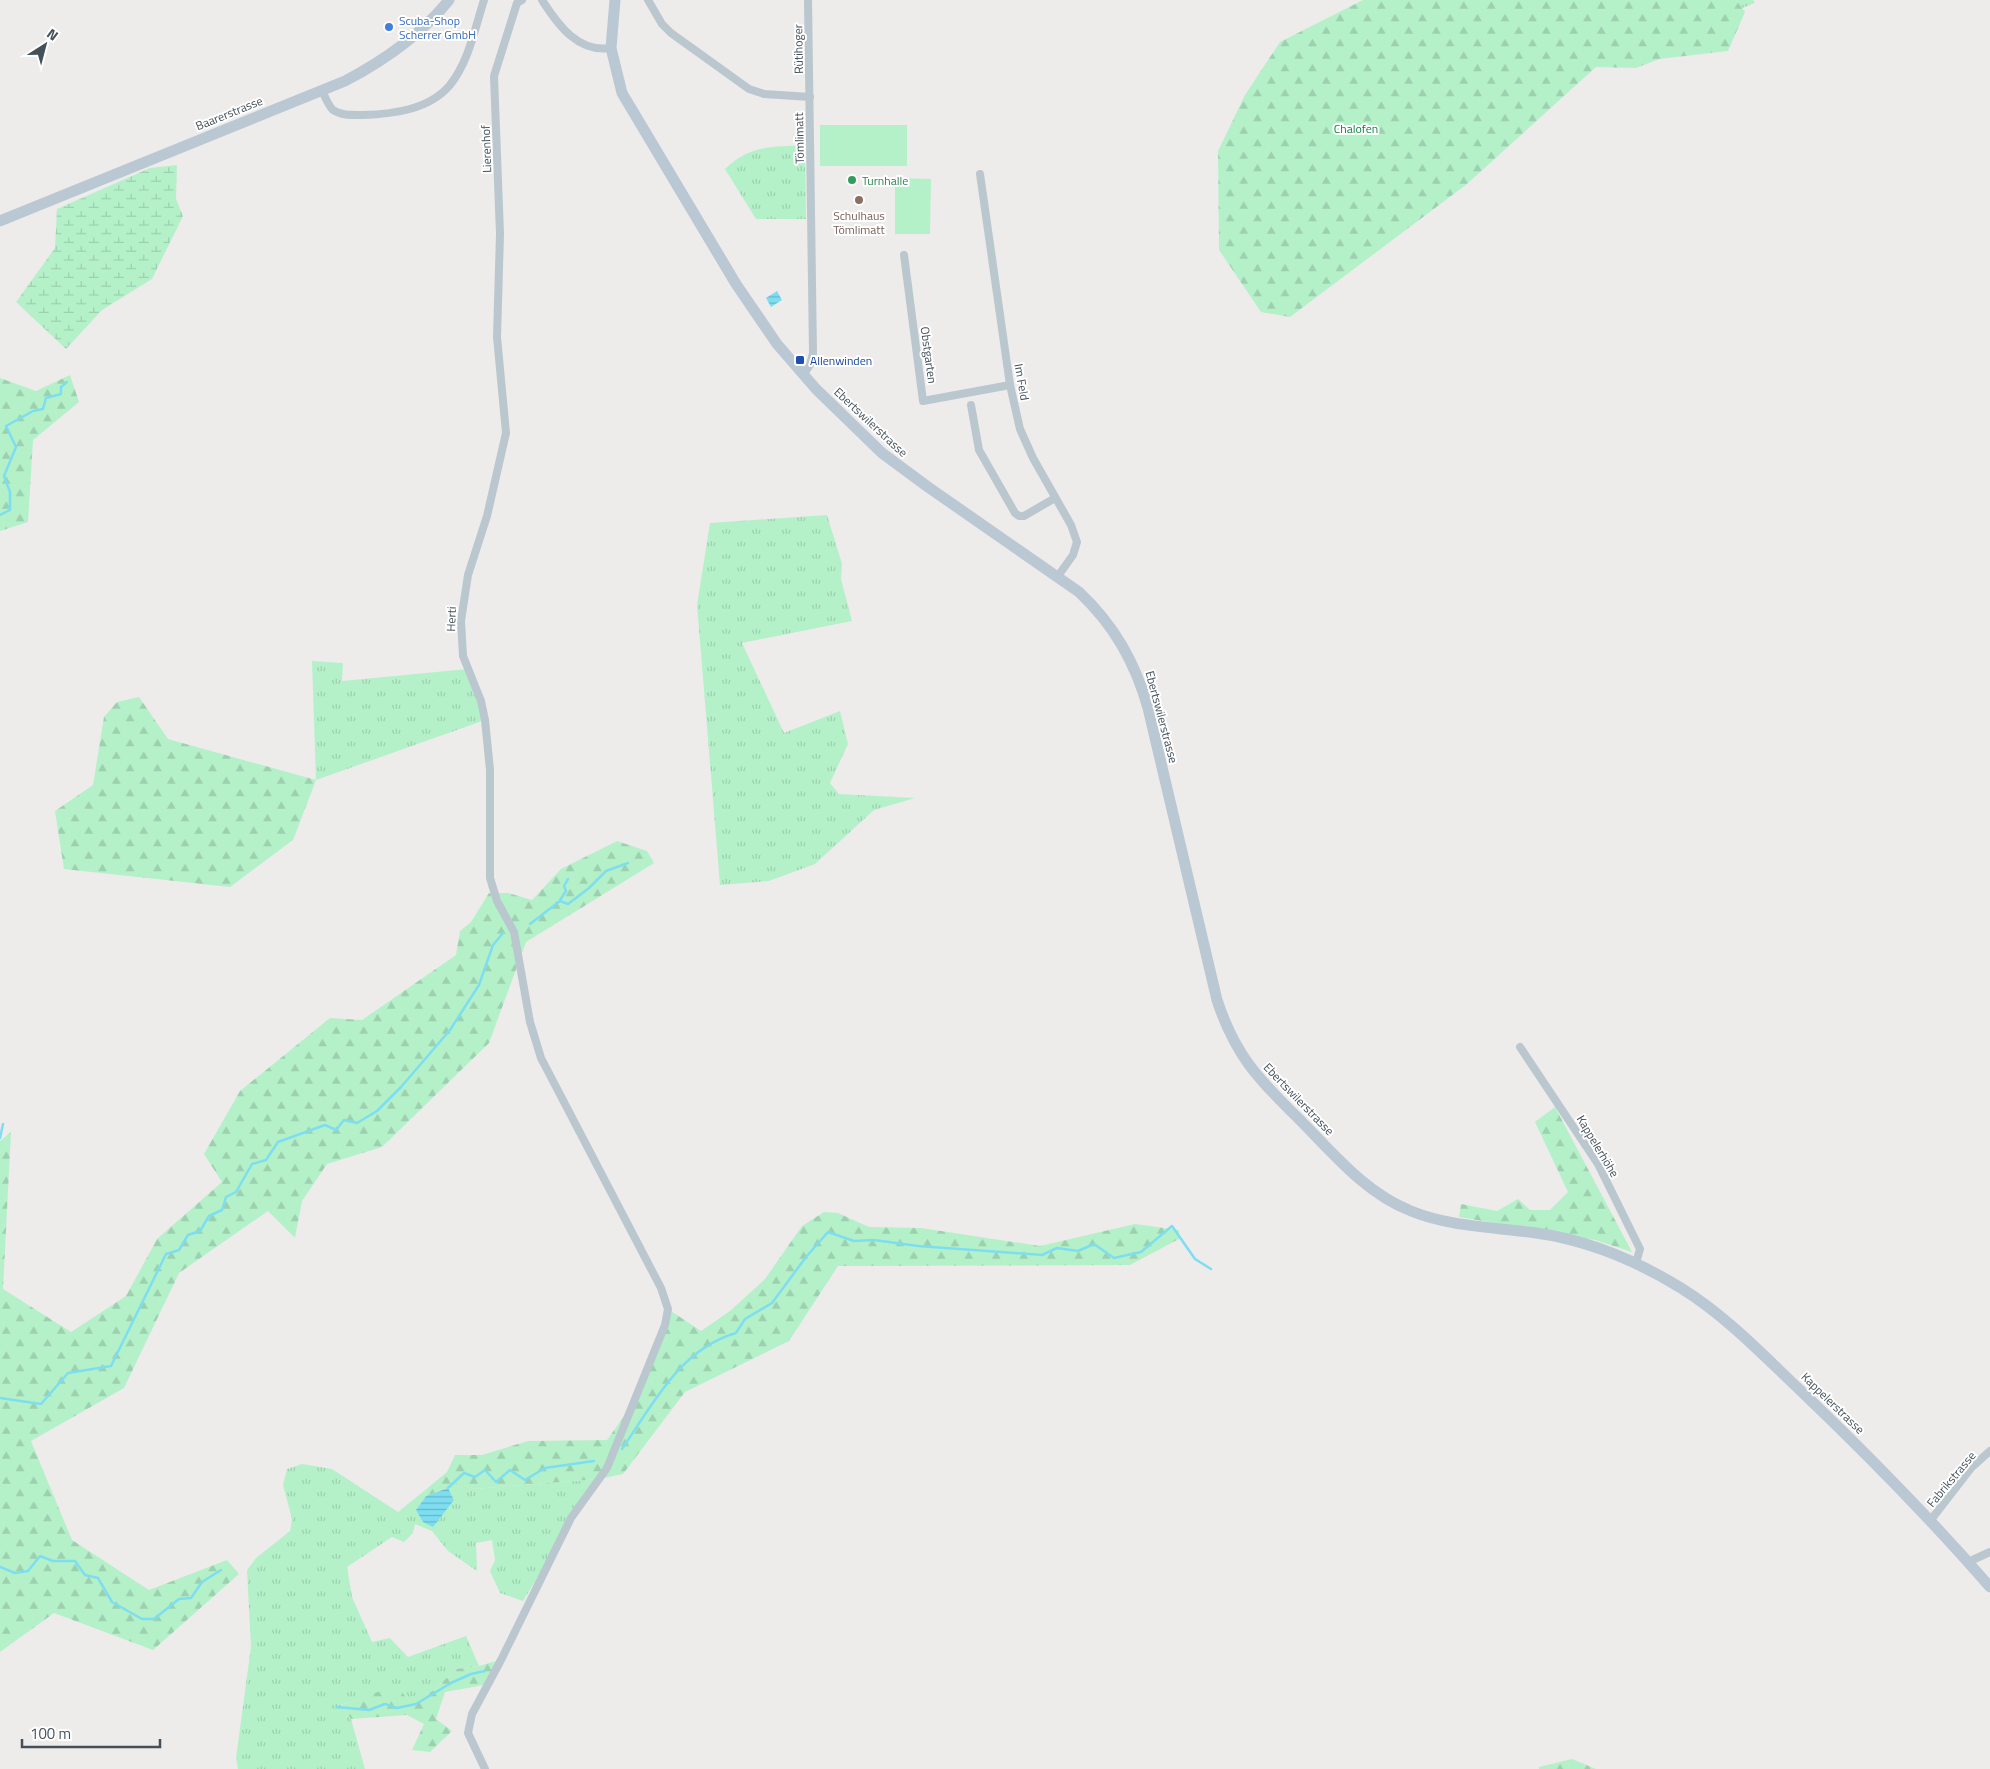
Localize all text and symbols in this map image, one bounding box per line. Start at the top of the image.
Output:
place label: Scuba-Shop Scherrer GmbH [399,11,476,44]
north arrow [20,20,70,70]
marker: Scuba-Shop Scherrer GmbH [383,21,395,33]
text: N [43,23,63,45]
street label: Rütihoger [788,24,808,74]
street label: Baarerstrasse [193,91,265,135]
street label: Tömlimatt [789,111,809,164]
park label: Chalofen [1334,119,1378,138]
street label: Lierenhof [476,125,496,173]
place label: Turnhalle [862,171,908,190]
marker: Turnhalle [846,174,858,186]
marker: Schulhaus Tömlimatt [853,194,865,206]
place label: Schulhaus Tömlimatt [833,206,886,239]
street label: Obstgarten [916,325,942,385]
place label: Allenwinden [810,351,872,370]
marker: Allenwinden [794,354,806,366]
street label: Im Feld [1009,362,1035,402]
street label: Ebertswilerstrasse [830,383,912,461]
street label: Herti [441,606,461,632]
street label: Ebertswilerstrasse [1141,669,1183,765]
street label: Ebertswilerstrasse [1259,1058,1339,1140]
street label: Kappelerhöhe [1572,1111,1624,1181]
street label: Kappelerstrasse [1797,1368,1869,1438]
street label: Fabrikstrasse [1922,1447,1980,1511]
scale bar [22,1716,160,1748]
text: 100 m [30,1722,71,1745]

